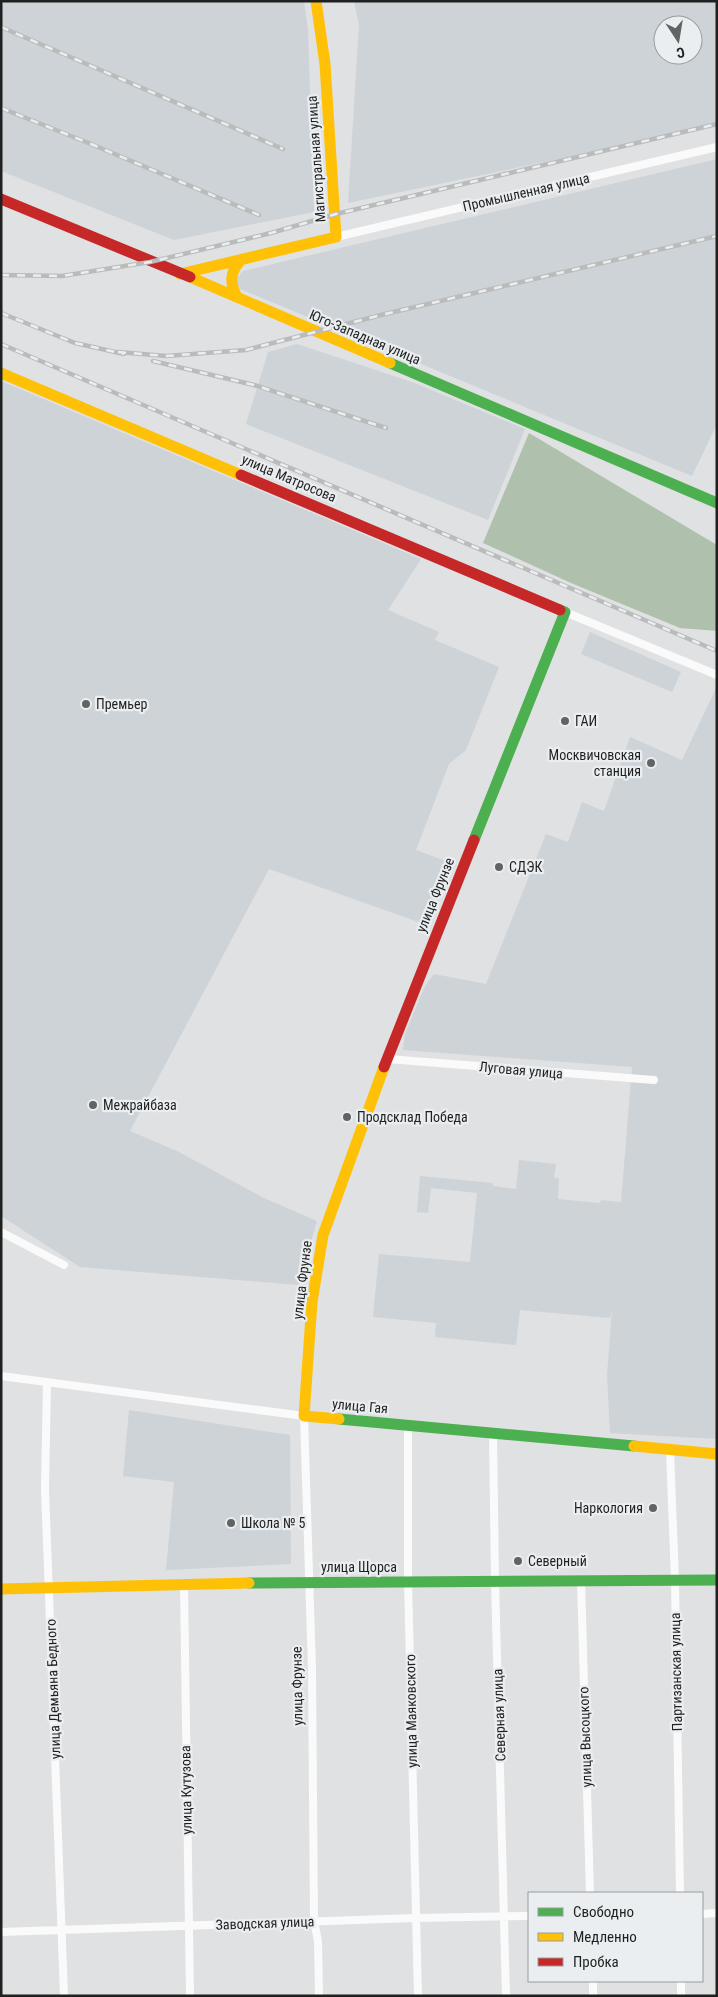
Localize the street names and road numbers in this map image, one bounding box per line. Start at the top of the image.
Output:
street label: Магистральная улица [304,95,328,223]
street label: Промышленная улица [461,170,591,214]
street label: Юго-Западная улица [307,306,423,368]
street label: улица Матросова [239,451,339,505]
street label: улица Фрунзе [413,855,457,935]
street label: Луговая улица [478,1058,564,1082]
street label: улица Фрунзе [289,1239,315,1320]
street label: улица Гая [331,1396,389,1416]
street label: улица Щорса [321,1559,397,1575]
street label: Партизанская улица [667,1613,685,1731]
street label: улица Демьяна Бедного [43,1619,63,1759]
street label: улица Фрунзе [288,1646,306,1726]
street label: улица Маяковского [402,1654,420,1768]
street label: Северная улица [489,1668,509,1762]
street label: улица Высоцкого [575,1686,595,1788]
street label: улица Кутузова [177,1745,195,1835]
street label: Заводская улица [215,1913,315,1933]

